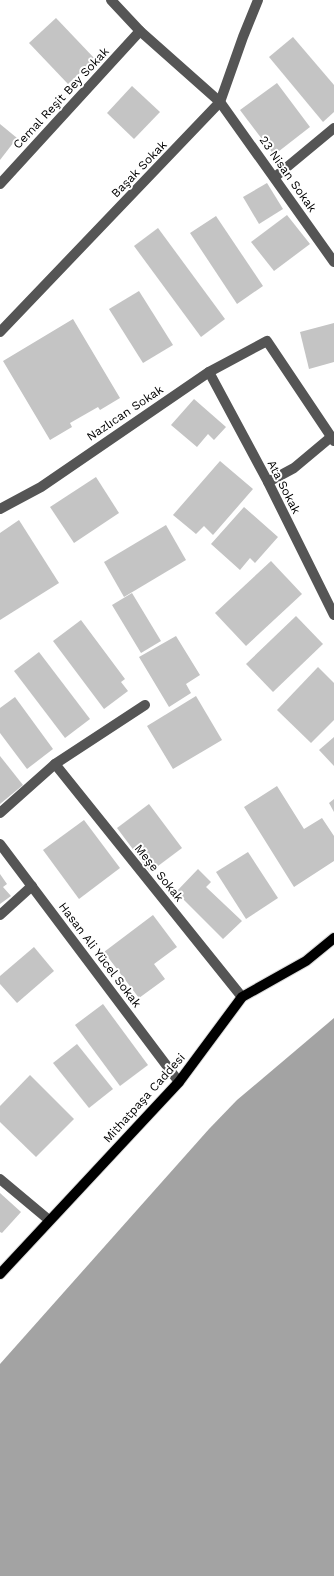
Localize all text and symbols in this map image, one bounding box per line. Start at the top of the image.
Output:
street label: Cemal Reşit Bey Sokak [10,44,112,152]
street label: 23 Nisan Sokak [256,133,320,215]
street label: Başak Sokak [108,138,170,200]
street label: Nazlıcan Sokak [84,382,166,444]
street label: Ata Sokak [265,458,304,516]
street label: Meşe Sokak [132,842,186,905]
street label: Hasan Ali Yücel Sokak [56,900,144,1010]
street label: Mithatpaşa Caddesi [100,1050,188,1146]

